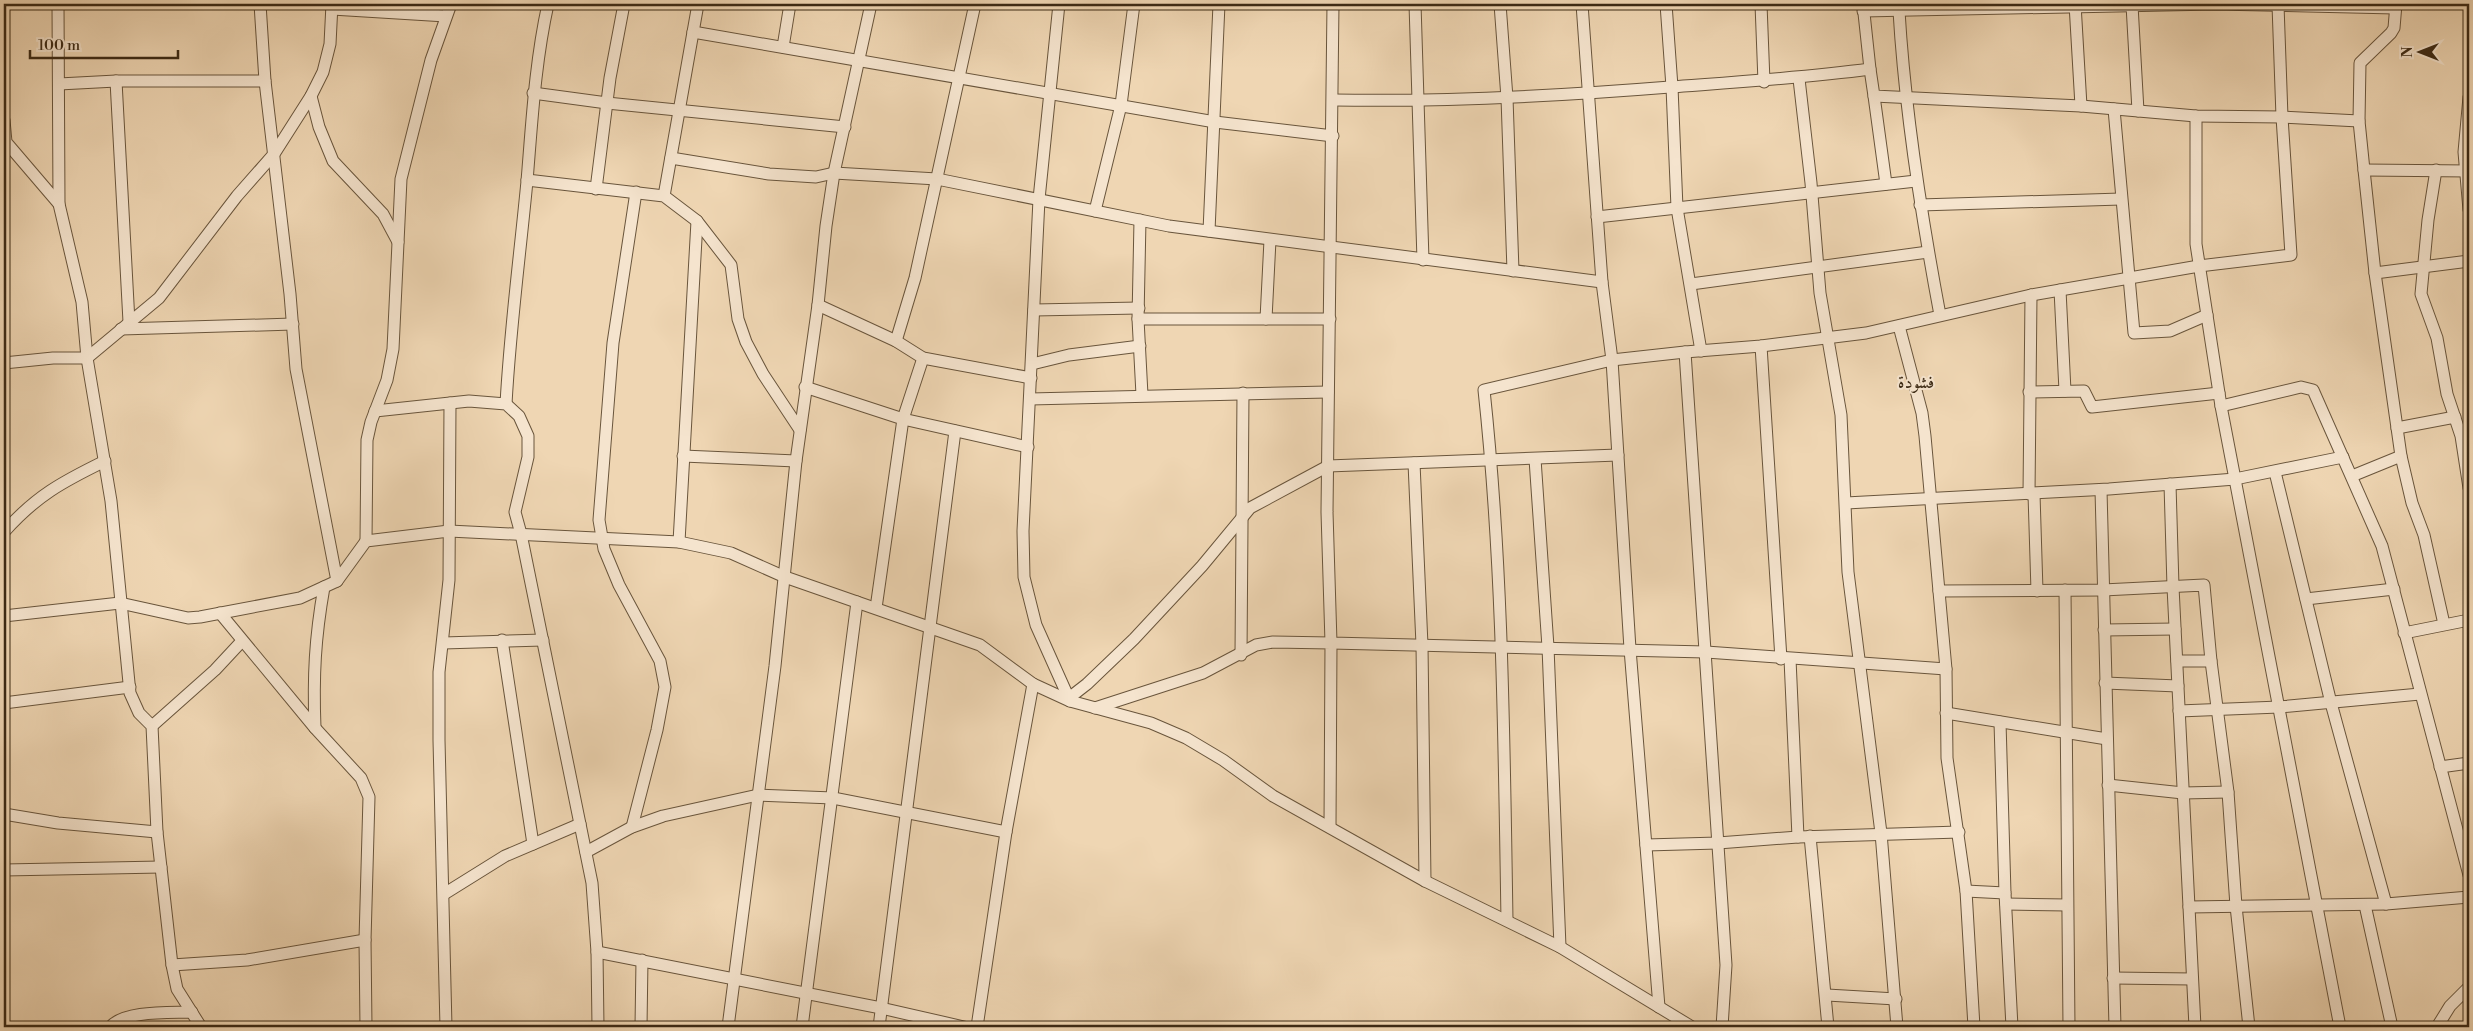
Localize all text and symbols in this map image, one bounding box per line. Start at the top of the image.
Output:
scale bar [30,28,178,60]
north arrow [2396,28,2446,78]
text: 100 m [38,36,80,55]
text: N [2399,46,2417,58]
district label: فشودة [1898,371,1934,394]

